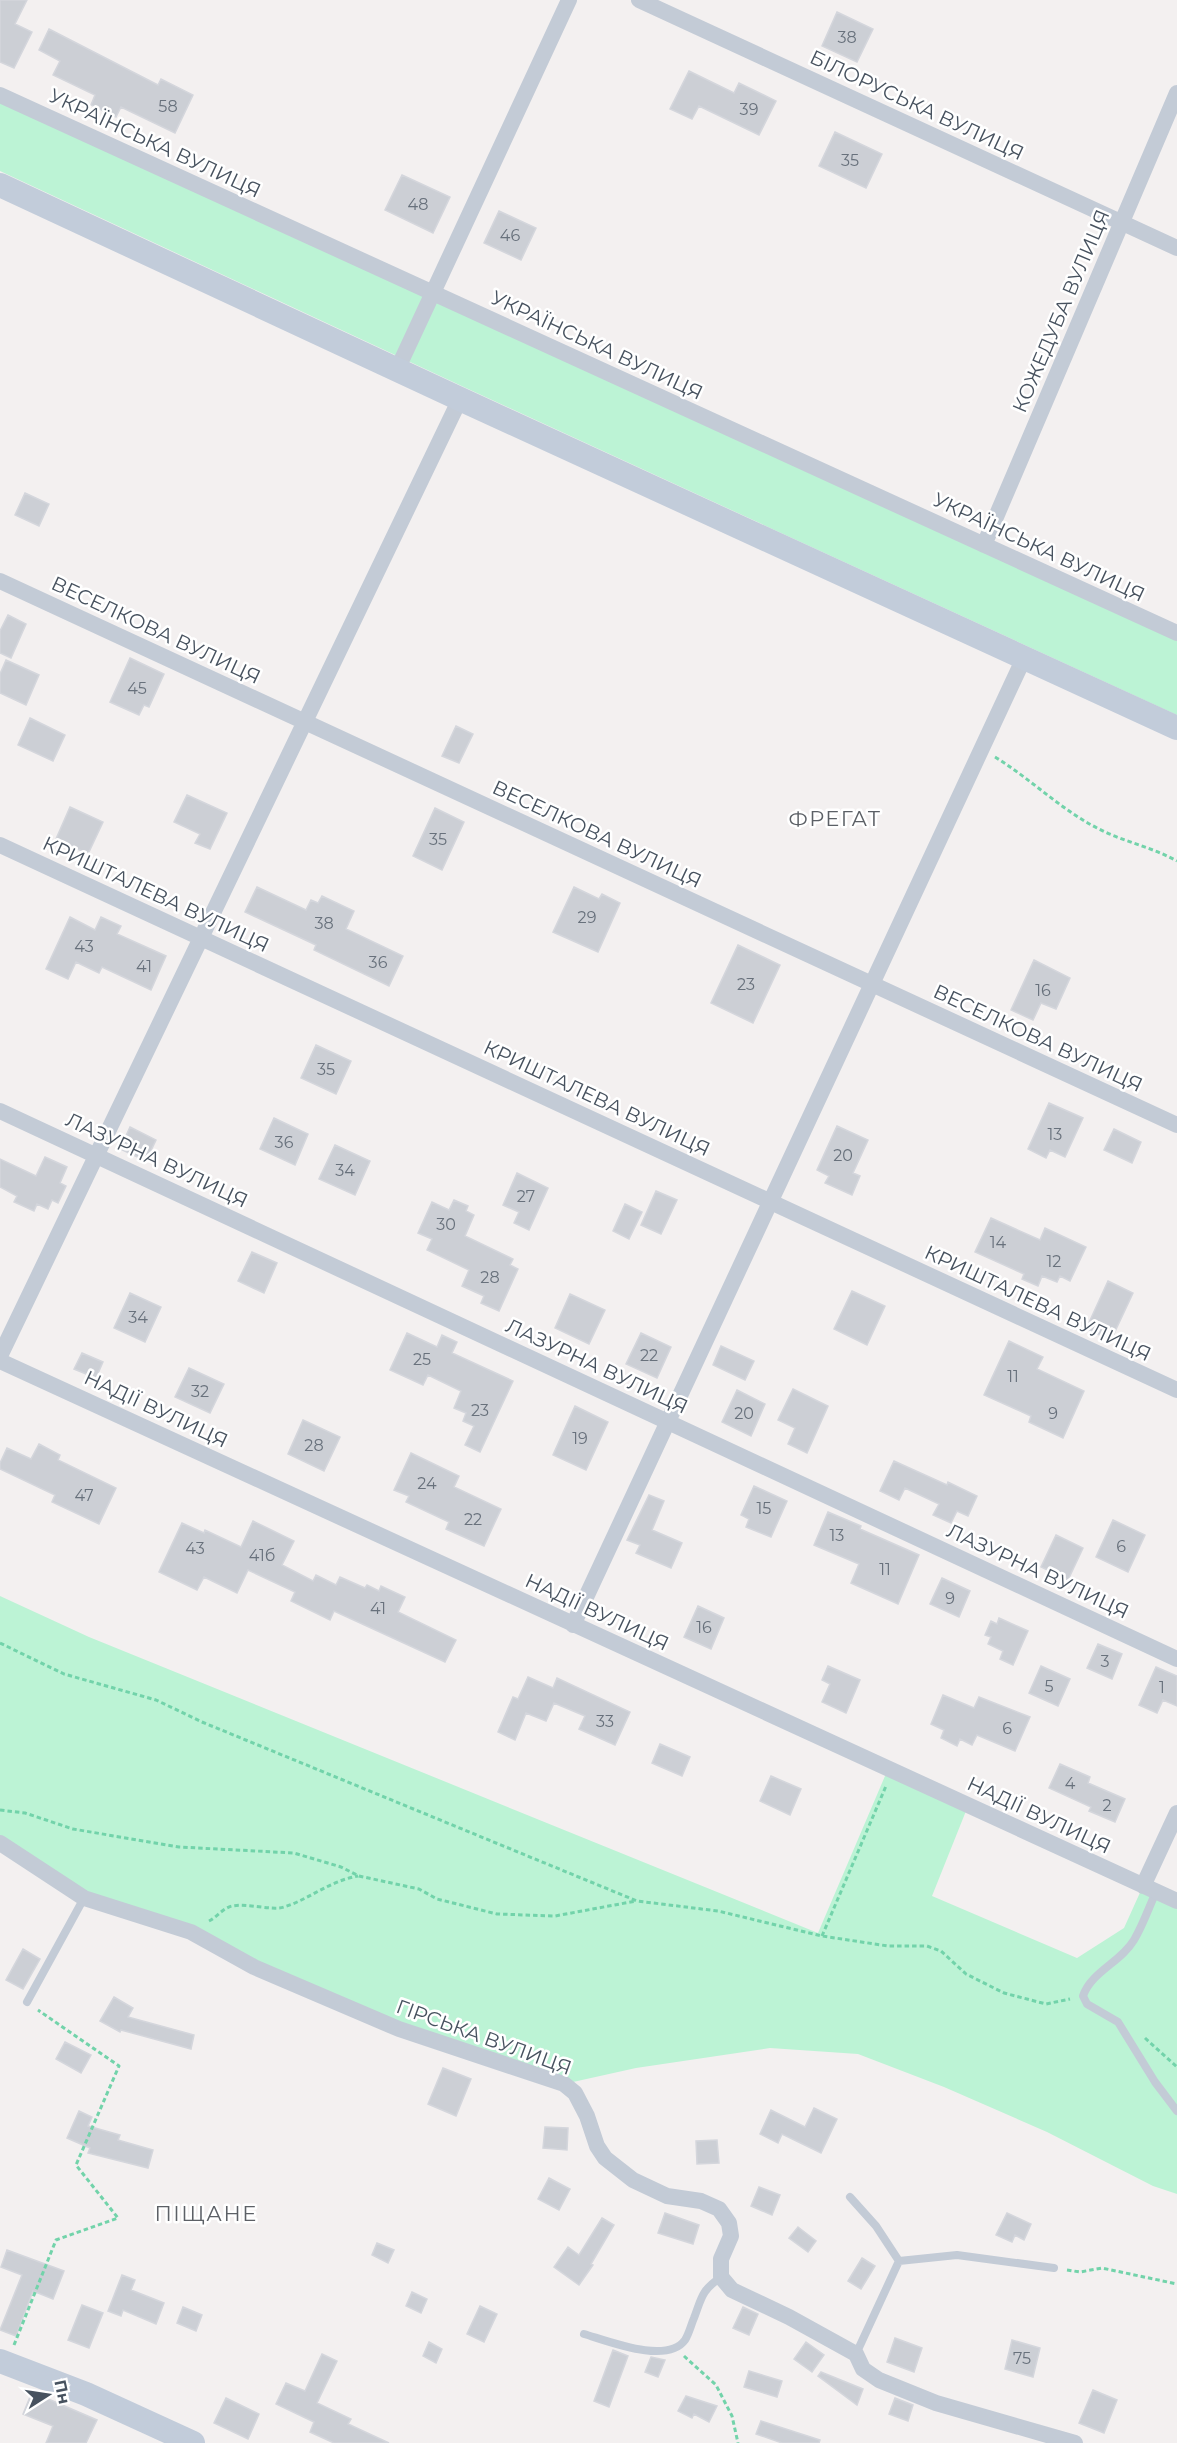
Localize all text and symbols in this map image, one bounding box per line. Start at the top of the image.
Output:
house number: 38 [837,28,857,47]
street label: БІЛОРУСЬКА ВУЛИЦЯ [806,45,1028,165]
street label: УКРАЇНСЬКА ВУЛИЦЯ [45,83,265,203]
house number: 58 [158,97,178,116]
house number: 39 [740,100,758,119]
house number: 35 [841,151,859,170]
house number: 48 [408,195,428,214]
street label: КОЖЕДУБА ВУЛИЦЯ [1007,206,1115,416]
house number: 46 [500,226,520,245]
street label: УКРАЇНСЬКА ВУЛИЦЯ [487,285,707,405]
street label: УКРАЇНСЬКА ВУЛИЦЯ [929,487,1149,607]
street label: ВЕСЕЛКОВА ВУЛИЦЯ [48,571,264,689]
house number: 45 [127,679,147,698]
street label: ВЕСЕЛКОВА ВУЛИЦЯ [489,775,705,893]
district label: ФРЕГАТ [788,806,882,831]
house number: 35 [429,830,447,849]
street label: КРИШТАЛЕВА ВУЛИЦЯ [39,831,273,957]
house number: 29 [578,908,596,927]
house number: 38 [314,914,334,933]
house number: 43 [74,937,94,956]
house number: 36 [369,953,388,972]
house number: 41 [136,957,152,976]
house number: 23 [737,975,755,994]
street label: ВЕСЕЛКОВА ВУЛИЦЯ [930,979,1146,1097]
house number: 16 [1035,981,1051,1000]
street label: КРИШТАЛЕВА ВУЛИЦЯ [480,1035,714,1161]
house number: 35 [317,1060,335,1079]
street label: ЛАЗУРНА ВУЛИЦЯ [62,1107,252,1213]
house number: 13 [1048,1125,1062,1144]
house number: 36 [275,1133,294,1152]
house number: 20 [833,1146,853,1165]
house number: 34 [335,1161,355,1180]
house number: 27 [517,1187,535,1206]
house number: 30 [436,1215,456,1234]
house number: 14 [990,1233,1007,1252]
street label: КРИШТАЛЕВА ВУЛИЦЯ [921,1240,1155,1366]
house number: 12 [1047,1252,1061,1271]
house number: 28 [480,1268,500,1287]
house number: 34 [128,1308,148,1327]
street label: ЛАЗУРНА ВУЛИЦЯ [502,1313,692,1419]
house number: 22 [640,1346,658,1365]
house number: 25 [413,1350,431,1369]
street label: НАДІЇ ВУЛИЦЯ [80,1365,232,1453]
house number: 11 [1007,1367,1019,1386]
house number: 32 [191,1382,209,1401]
house number: 23 [471,1401,489,1420]
house number: 20 [734,1404,754,1423]
house number: 9 [1048,1404,1058,1423]
house number: 19 [572,1429,588,1448]
house number: 28 [304,1436,324,1455]
house number: 24 [417,1474,437,1493]
house number: 47 [74,1486,94,1505]
house number: 15 [757,1499,771,1518]
house number: 22 [464,1510,482,1529]
street label: ЛАЗУРНА ВУЛИЦЯ [943,1518,1133,1624]
house number: 13 [830,1526,844,1545]
house number: 6 [1116,1537,1126,1556]
house number: 43 [185,1539,205,1558]
house number: 41б [249,1546,275,1565]
house number: 11 [879,1560,891,1579]
street label: НАДІЇ ВУЛИЦЯ [521,1568,673,1656]
house number: 9 [945,1589,955,1608]
house number: 41 [370,1599,386,1618]
house number: 16 [696,1618,712,1637]
house number: 3 [1100,1652,1110,1671]
house number: 5 [1044,1677,1054,1696]
house number: 1 [1159,1678,1165,1697]
house number: 33 [596,1712,614,1731]
house number: 6 [1002,1719,1012,1738]
street label: НАДІЇ ВУЛИЦЯ [963,1771,1115,1859]
house number: 4 [1065,1774,1076,1793]
house number: 2 [1102,1796,1112,1815]
street label: ГІРСЬКА ВУЛИЦЯ [393,1994,575,2080]
district label: ПІЩАНЕ [155,2201,257,2226]
house number: 75 [1013,2349,1031,2368]
north arrow [18,2365,78,2425]
text: Пн [50,2378,74,2406]

